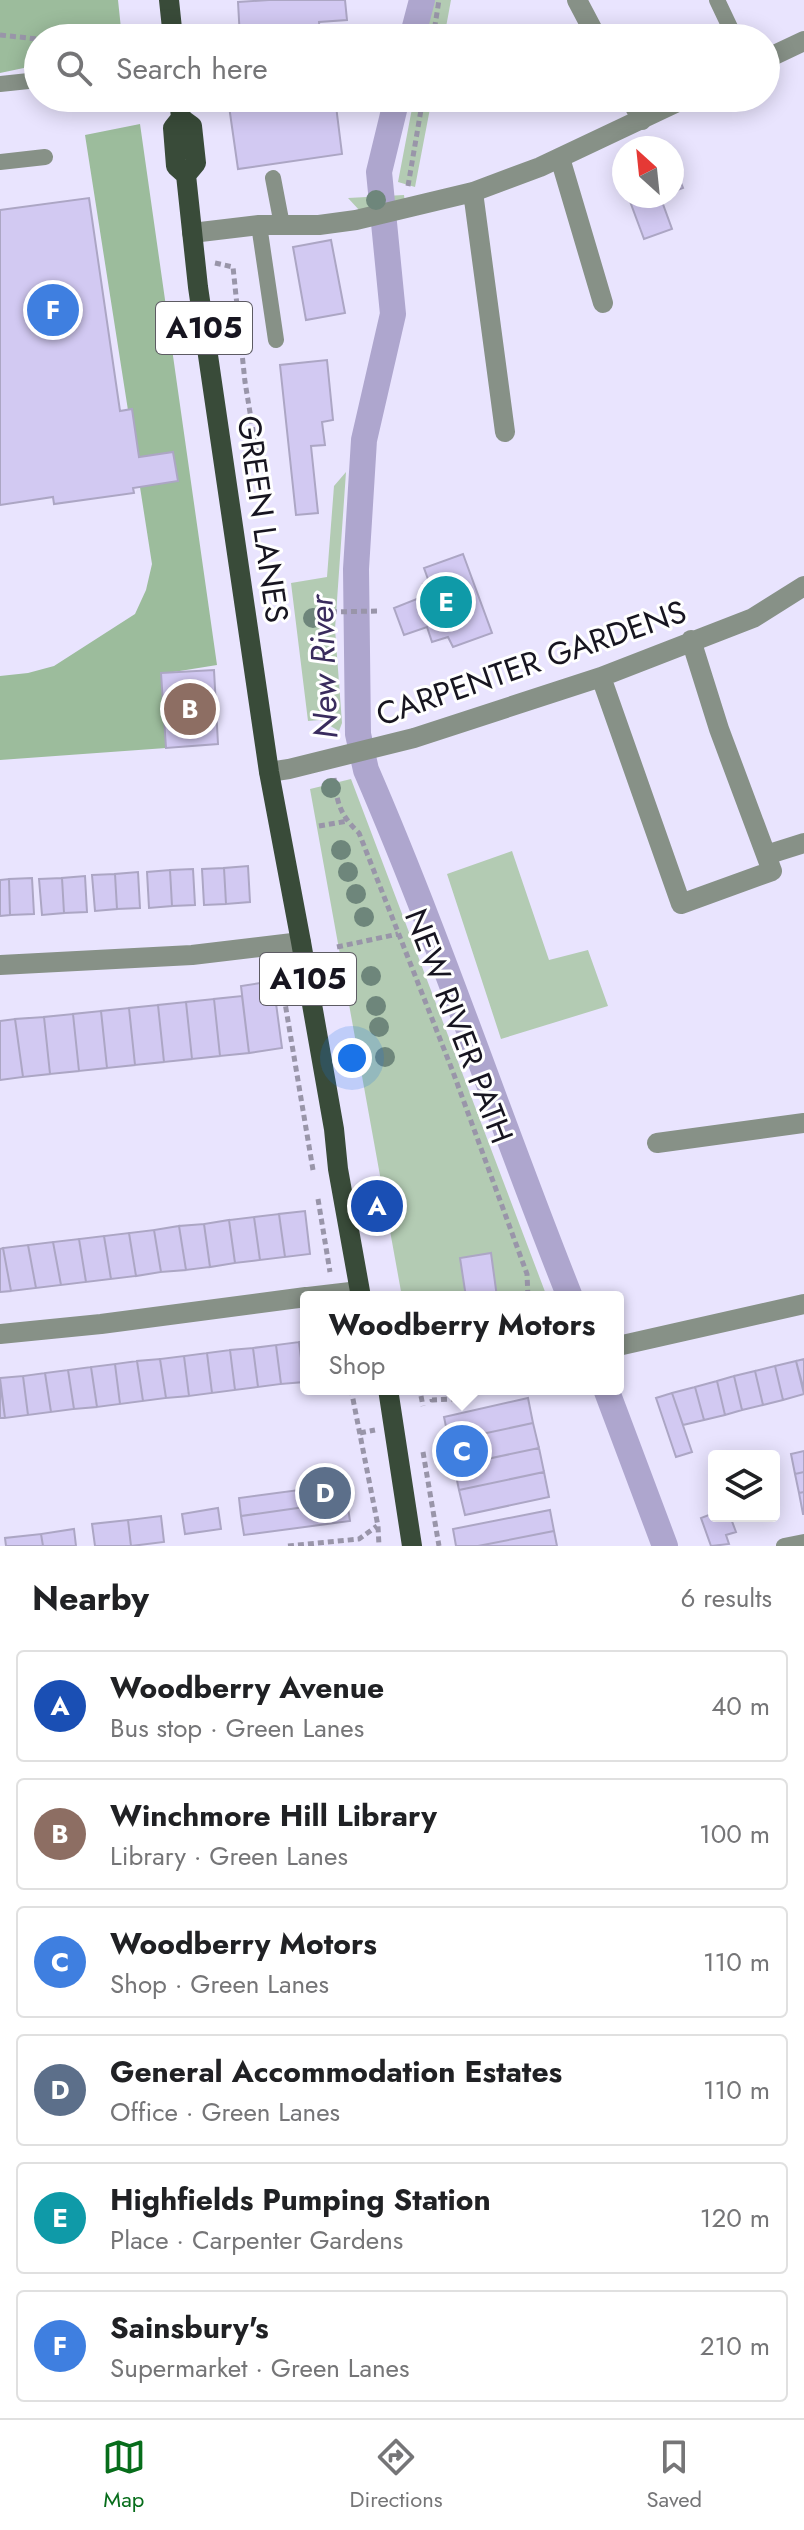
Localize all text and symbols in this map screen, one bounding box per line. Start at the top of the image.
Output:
search box [24,24,780,112]
icon: search [52,46,96,90]
text: Search here [116,47,268,90]
north arrow [612,136,684,208]
pin: F [27,280,79,340]
road number: A105 [156,302,252,354]
street label: GREEN LANES [226,412,300,626]
pin: E [420,572,472,632]
water label: New River [296,592,350,740]
street label: CARPENTER GARDENS [371,592,691,734]
pin: B [164,679,216,739]
street label: NEW RIVER PATH [393,902,525,1150]
road number: A105 [260,953,356,1005]
your location [332,1038,372,1078]
pin: A [351,1176,403,1236]
popup [300,1291,624,1395]
text: Woodberry Motors [328,1303,596,1346]
text: Shop [328,1346,385,1384]
pin: C [436,1421,488,1481]
map controls [708,1450,780,1522]
button: layers [708,1450,780,1522]
pin: D [299,1463,351,1523]
text: Nearby [32,1574,149,1623]
text: 6 results [680,1579,772,1617]
text: Woodberry Avenue [110,1666,384,1709]
text: A [50,1687,70,1725]
text: 40 m [711,1687,770,1725]
text: Bus stop · Green Lanes [110,1709,364,1747]
text: Winchmore Hill Library [110,1794,437,1837]
text: B [51,1815,69,1853]
text: 100 m [699,1815,770,1853]
text: Library · Green Lanes [110,1837,348,1875]
text: Woodberry Motors [110,1922,377,1965]
text: C [51,1943,69,1981]
text: 110 m [703,1943,770,1981]
text: Shop · Green Lanes [110,1965,329,2003]
text: General Accommodation Estates [110,2050,562,2093]
text: D [50,2071,70,2109]
text: 110 m [703,2071,770,2109]
text: Office · Green Lanes [110,2093,340,2131]
text: Highfields Pumping Station [110,2178,491,2221]
text: E [52,2199,68,2237]
text: 120 m [700,2199,770,2237]
text: Place · Carpenter Gardens [110,2221,403,2259]
text: Sainsbury's [110,2306,269,2349]
text: F [53,2327,67,2365]
text: 210 m [700,2327,770,2365]
text: Supermarket · Green Lanes [110,2349,409,2387]
tab: Map [102,2435,146,2515]
tab: Directions [350,2435,443,2515]
tab: Saved [646,2435,702,2515]

